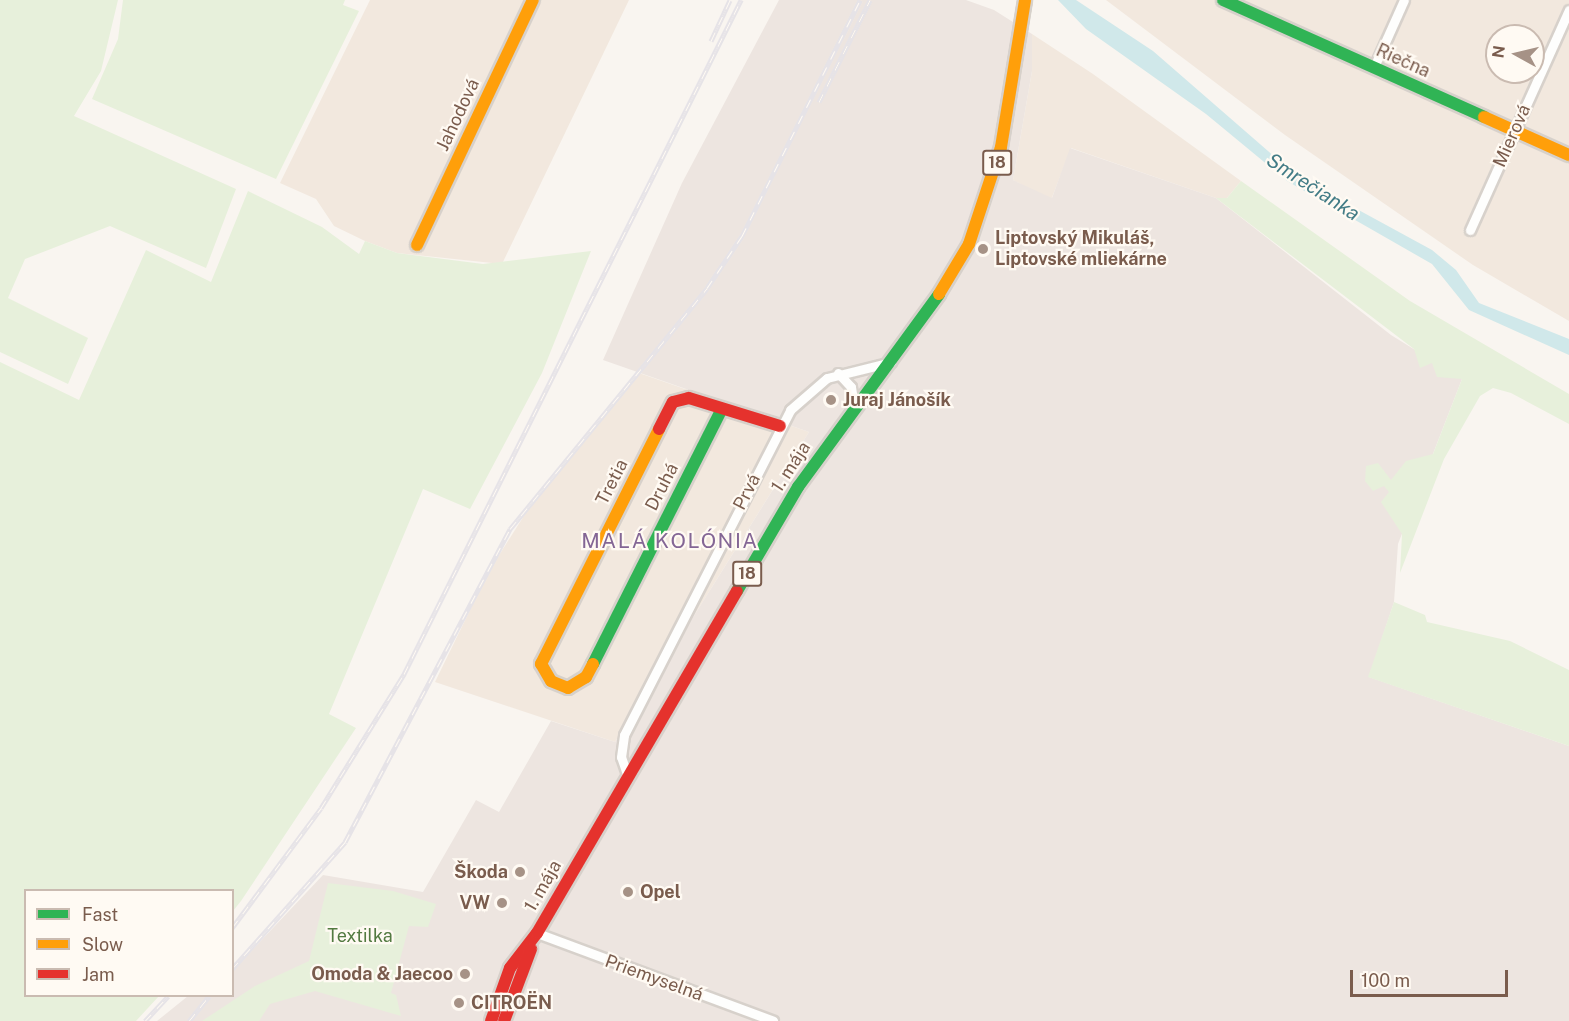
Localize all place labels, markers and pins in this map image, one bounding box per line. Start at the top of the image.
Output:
place label: Liptovský Mikuláš, Liptovské mliekárne [995,228,1167,270]
marker: Liptovský Mikuláš, Liptovské mliekárne [976,242,990,256]
place label: Juraj Jánošík [843,389,951,411]
marker: Juraj Jánošík [824,393,838,407]
place label: Škoda [454,861,508,883]
marker: Škoda [513,865,527,879]
place label: Opel [640,881,681,903]
marker: Opel [621,885,635,899]
place label: VW [460,892,490,914]
marker: VW [495,896,509,910]
place label: Omoda & Jaecoo [311,963,453,985]
marker: Omoda & Jaecoo [458,967,472,981]
place label: CITROËN [471,992,552,1014]
marker: CITROËN [452,996,466,1010]

